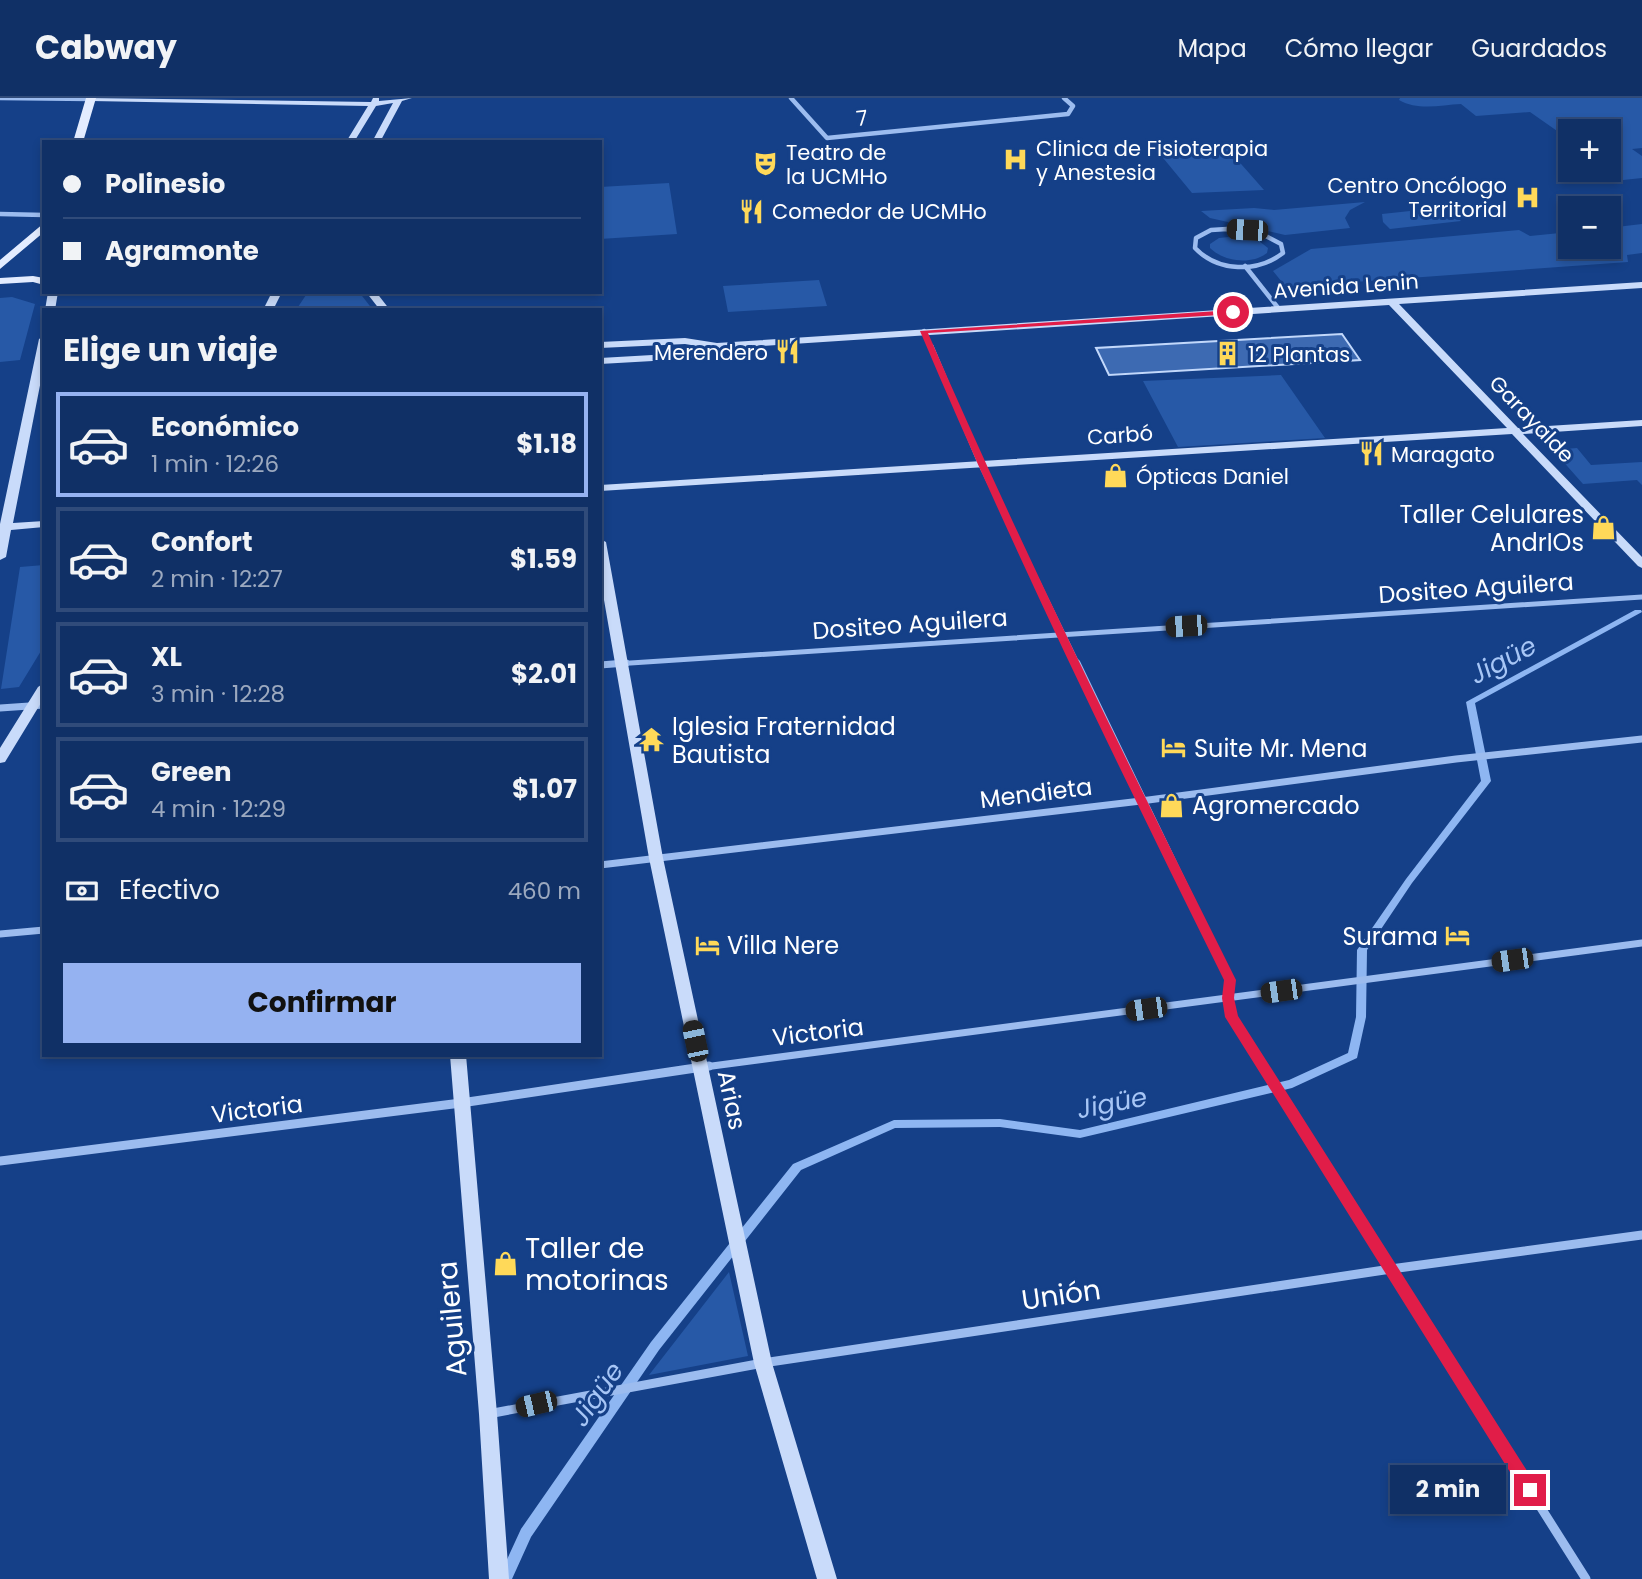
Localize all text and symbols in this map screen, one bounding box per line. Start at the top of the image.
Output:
text: Cabway [35,24,177,71]
text: Mapa [1177,32,1247,65]
text: Cómo llegar [1285,32,1433,65]
text: Guardados [1471,32,1607,65]
street label: 7 [855,103,869,133]
map controls [1558,119,1621,259]
button: + [1558,119,1621,182]
place label: Clinica de Fisioterapia y Anestesia [1036,134,1268,187]
place label: Teatro de la UCMHo [786,138,887,191]
hospital icon: Clinica de Fisioterapia y Anestesia [1002,146,1030,174]
theatre icon: Teatro de la UCMHo [752,150,780,178]
text: Polinesio [105,166,225,202]
place label: Centro Oncólogo Territorial [1327,171,1507,224]
hospital icon: Centro Oncólogo Territorial [1513,183,1541,211]
button: − [1558,196,1621,259]
restaurant icon: Comedor de UCMHo [738,197,766,225]
place label: Comedor de UCMHo [772,197,987,226]
car [1226,218,1269,242]
text: Agramonte [105,233,259,269]
street label: Avenida Lenin [1272,266,1420,306]
route start [1217,296,1249,328]
text: Elige un viaje [63,327,278,372]
place label: Merendero [654,338,768,367]
restaurant icon: Merendero [774,338,802,366]
building icon: 12 Plantas [1214,340,1242,368]
place label: 12 Plantas [1248,340,1350,369]
street label: Garayalde [1483,369,1581,469]
text: Económico [151,409,299,445]
icon: car [67,413,130,476]
street label: Carbó [1086,418,1154,452]
text: $1.18 [516,426,577,462]
restaurant icon: Maragato [1357,440,1385,468]
place label: Maragato [1391,440,1495,469]
text: 1 min · 12:26 [151,448,279,480]
shop icon: Ópticas Daniel [1102,462,1130,490]
place label: Ópticas Daniel [1136,462,1289,491]
place label: Taller Celulares AndrIOs [1400,498,1584,559]
shop icon: Taller Celulares AndrIOs [1590,514,1618,542]
text: Confort [151,524,253,560]
icon: car [67,528,130,591]
text: $1.59 [510,541,577,577]
text: 2 min · 12:27 [151,563,283,595]
street label: Dositeo Aguilera [1377,565,1575,611]
street label: Dositeo Aguilera [811,601,1009,647]
car [1165,614,1208,638]
water label: Jigüe [1463,628,1543,692]
text: XL [151,639,182,675]
icon: car [67,643,130,706]
text: $2.01 [511,656,577,692]
text: 3 min · 12:28 [151,678,285,710]
place label: Iglesia Fraternidad Bautista [672,710,896,771]
temple icon: Iglesia Fraternidad Bautista [638,726,666,754]
place label: Suite Mr. Mena [1194,732,1368,765]
hotel icon: Suite Mr. Mena [1160,734,1188,762]
text: Green [151,754,232,790]
icon: car [67,758,130,821]
street label: Mendieta [978,770,1094,816]
text: $1.07 [512,771,577,807]
place label: Agromercado [1192,789,1360,822]
shop icon: Agromercado [1158,791,1186,819]
text: 4 min · 12:29 [151,793,286,825]
icon: cash [63,872,101,910]
text: Efectivo [119,872,220,908]
text: 460 m [508,875,581,907]
place label: Surama [1342,920,1438,953]
hotel icon: Surama [1444,922,1472,950]
place label: Villa Nere [727,929,839,962]
hotel icon: Villa Nere [693,931,721,959]
car [1490,947,1535,973]
button: Confirmar [63,963,581,1043]
car [1259,978,1304,1004]
car [1124,996,1169,1022]
street label: Victoria [770,1010,866,1054]
car [681,1018,710,1064]
street label: Arias [710,1067,754,1133]
water label: Jigüe [1074,1079,1150,1127]
street label: Victoria [209,1087,305,1131]
place label: Taller de motorinas [525,1229,669,1300]
shop icon: Taller de motorinas [491,1250,519,1278]
street label: Aguilera [428,1259,476,1379]
street label: Unión [1019,1270,1103,1320]
water label: Jigüe [562,1355,632,1433]
car [514,1389,559,1419]
callout: 2 min [1390,1466,1506,1514]
text: 2 min [1416,1473,1480,1505]
route end [1514,1474,1546,1506]

